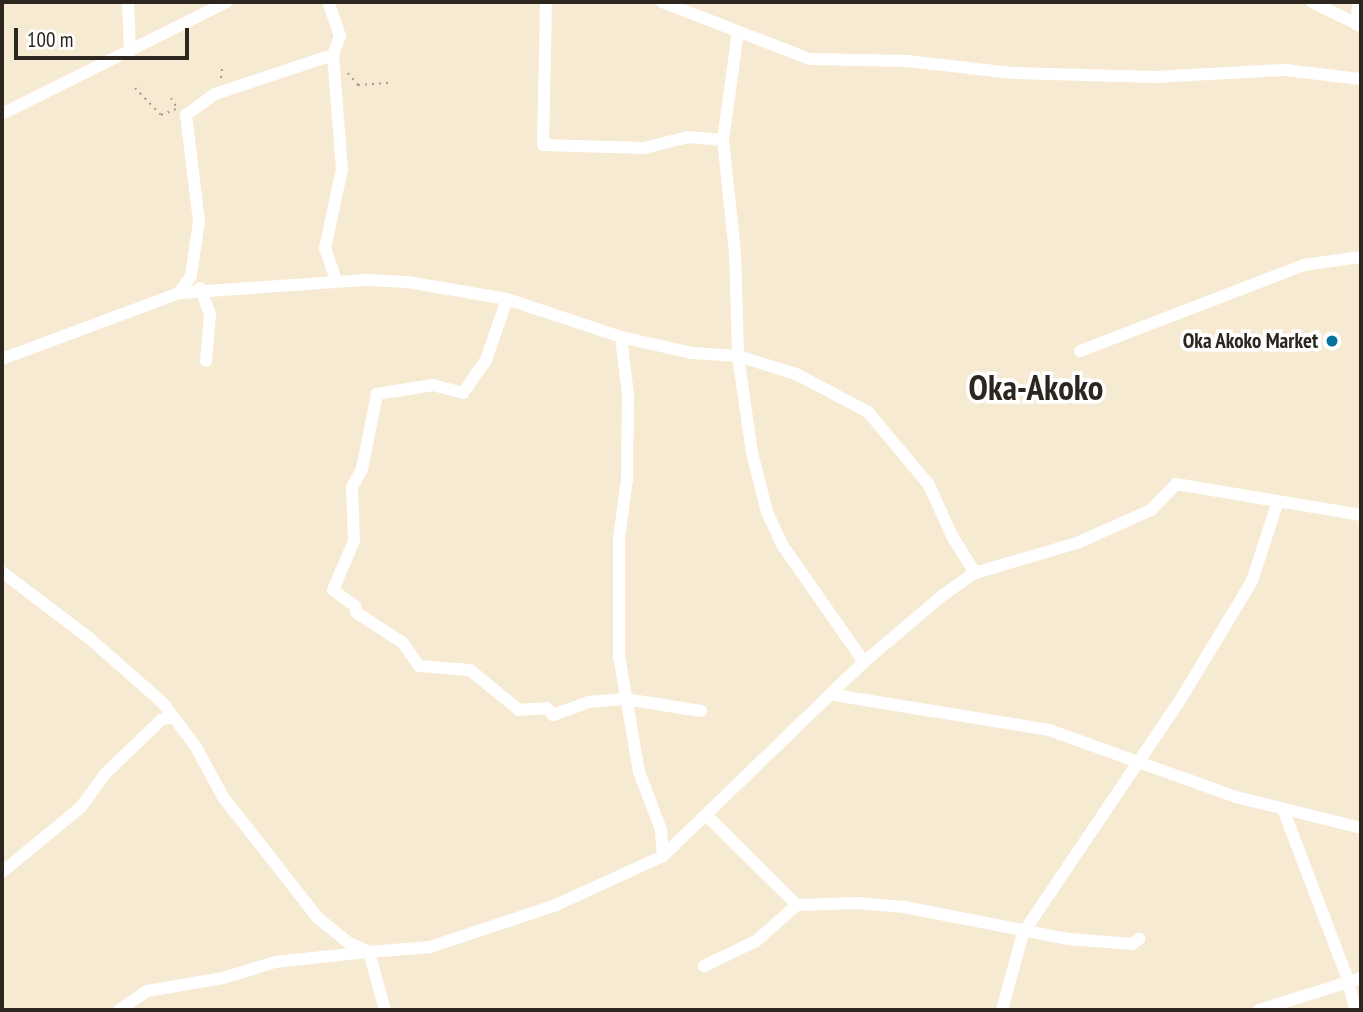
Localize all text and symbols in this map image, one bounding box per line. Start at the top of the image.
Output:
scale bar [18,14,192,58]
text: 100 m [27,26,73,53]
place label: Oka Akoko Market [1182,328,1318,354]
marker: Oka Akoko Market [1324,333,1340,349]
district label: Oka-Akoko [969,366,1103,408]

